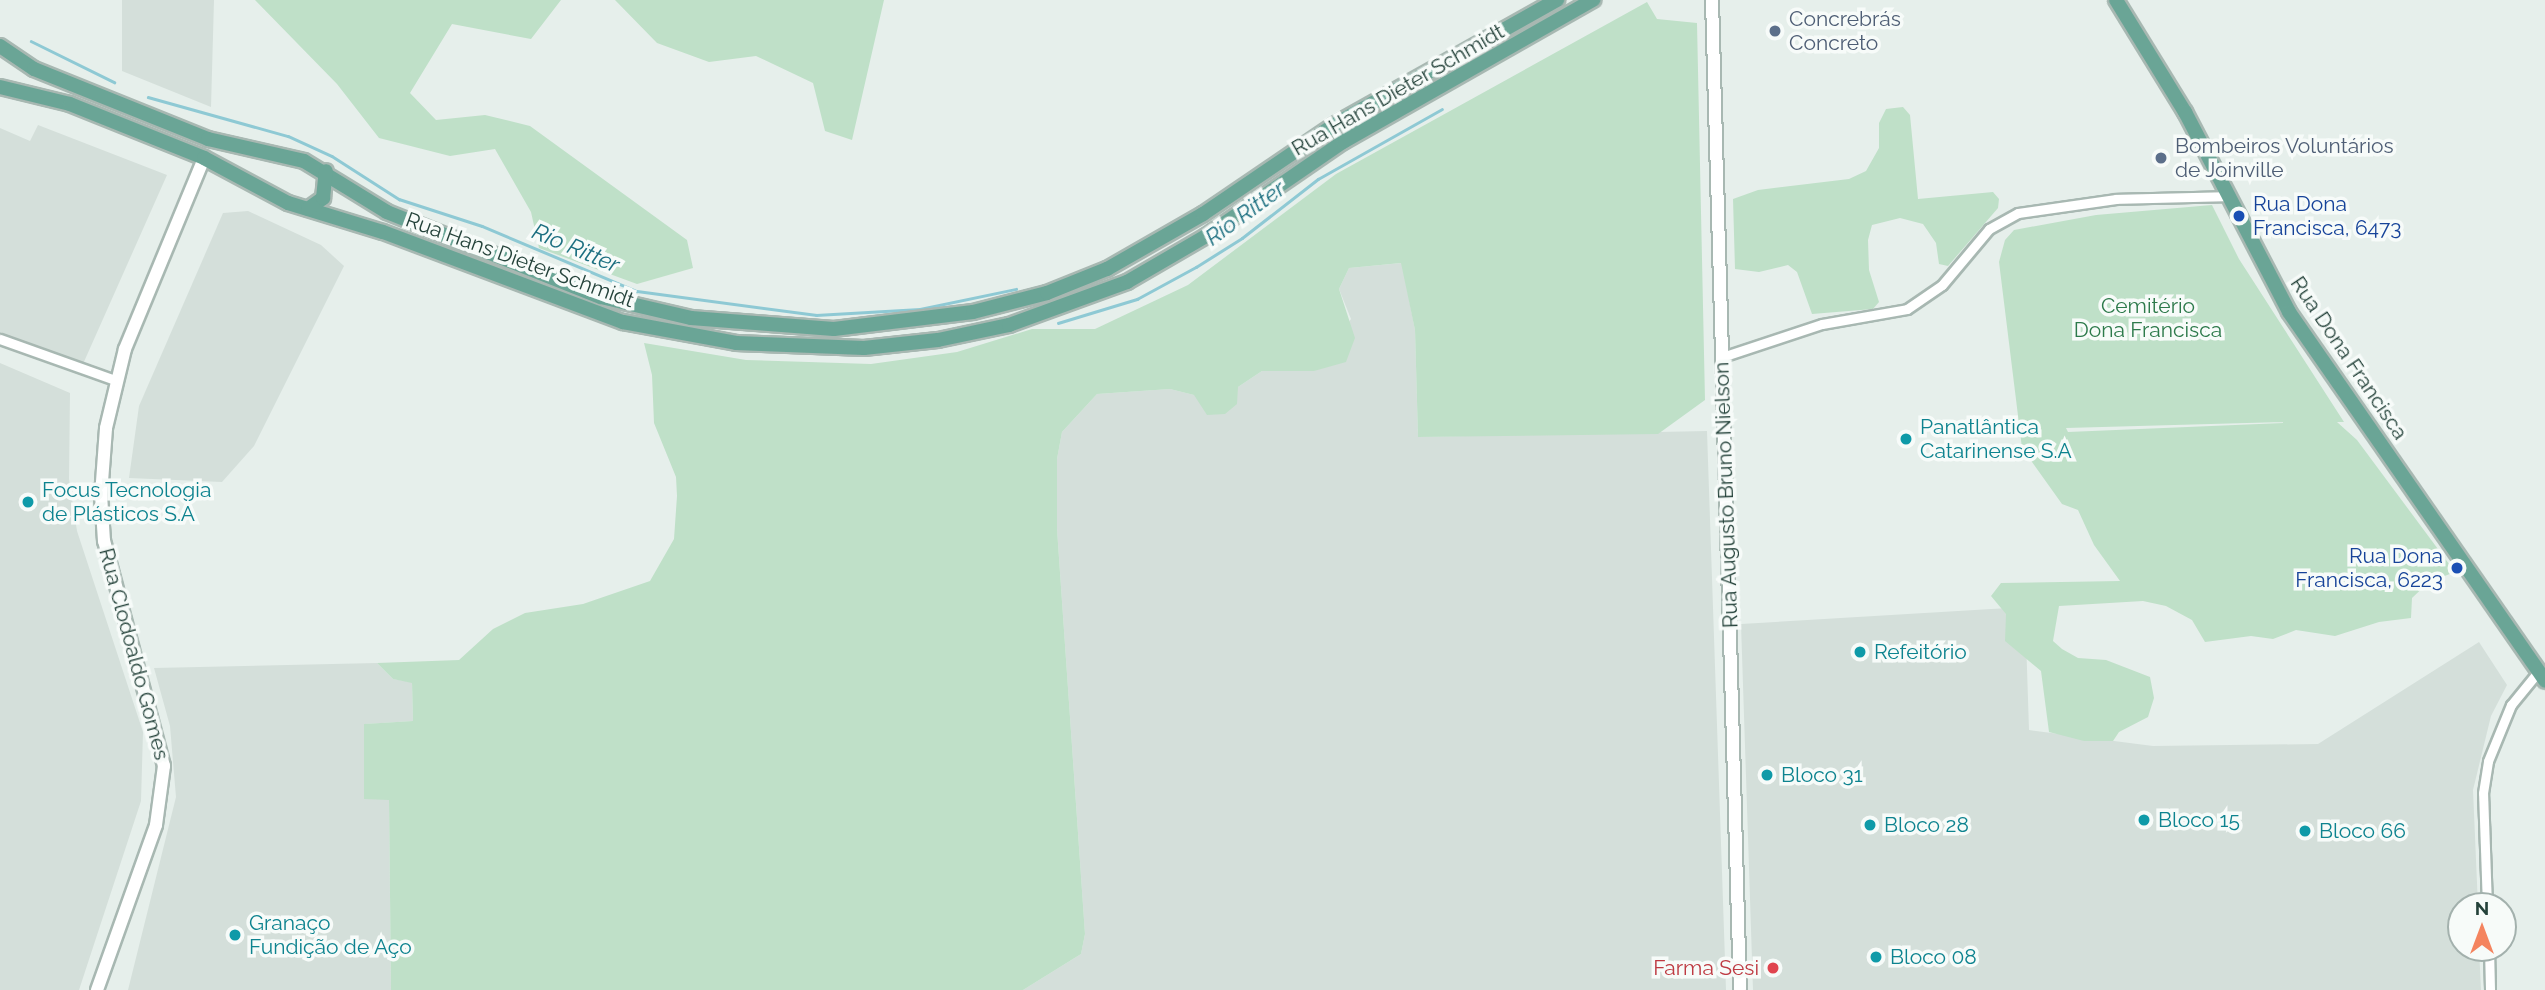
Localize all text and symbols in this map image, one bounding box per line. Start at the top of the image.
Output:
place label: Concrebrás Concreto [1789,6,1901,56]
street label: Rua Hans Dieter Schmidt [1287,19,1509,161]
marker: Concrebrás Concreto [1767,23,1783,39]
place label: Bombeiros Voluntários de Joinville [2175,133,2394,183]
marker: Bombeiros Voluntários de Joinville [2153,150,2169,166]
water label: Rio Ritter [1200,175,1290,251]
place label: Rua Dona Francisca, 6473 [2253,191,2401,241]
street label: Rua Hans Dieter Schmidt [402,207,638,313]
marker: Rua Dona Francisca, 6473 [2231,208,2247,224]
water label: Rio Ritter [528,217,624,279]
street label: Rua Dona Francisca [2285,272,2413,444]
park label: Cemitério Dona Francisca [2074,293,2222,343]
street label: Rua Augusto Bruno Nielson [1709,361,1743,629]
place label: Panatlântica Catarinense S.A [1920,414,2072,464]
marker: Panatlântica Catarinense S.A [1898,431,1914,447]
place label: Focus Tecnologia de Plásticos S.A [42,477,212,527]
marker: Focus Tecnologia de Plásticos S.A [20,494,36,510]
place label: Rua Dona Francisca, 6223 [2295,543,2443,593]
street label: Rua Clodoaldo Gomes [94,545,174,763]
marker: Rua Dona Francisca, 6223 [2449,560,2465,576]
place label: Refeitório [1874,639,1967,665]
marker: Refeitório [1852,644,1868,660]
place label: Bloco 31 [1781,762,1863,788]
marker: Bloco 31 [1759,767,1775,783]
place label: Bloco 15 [2158,807,2240,833]
place label: Bloco 28 [1884,812,1969,838]
marker: Bloco 15 [2136,812,2152,828]
marker: Bloco 28 [1862,817,1878,833]
place label: Bloco 66 [2319,818,2406,844]
marker: Bloco 66 [2297,823,2313,839]
north arrow [2447,892,2517,962]
text: N [2475,897,2489,919]
place label: Granaço Fundição de Aço [249,910,412,960]
marker: Granaço Fundição de Aço [227,927,243,943]
place label: Bloco 08 [1890,944,1977,970]
marker: Bloco 08 [1868,949,1884,965]
place label: Farma Sesi [1653,955,1759,981]
marker: Farma Sesi [1765,960,1781,976]

